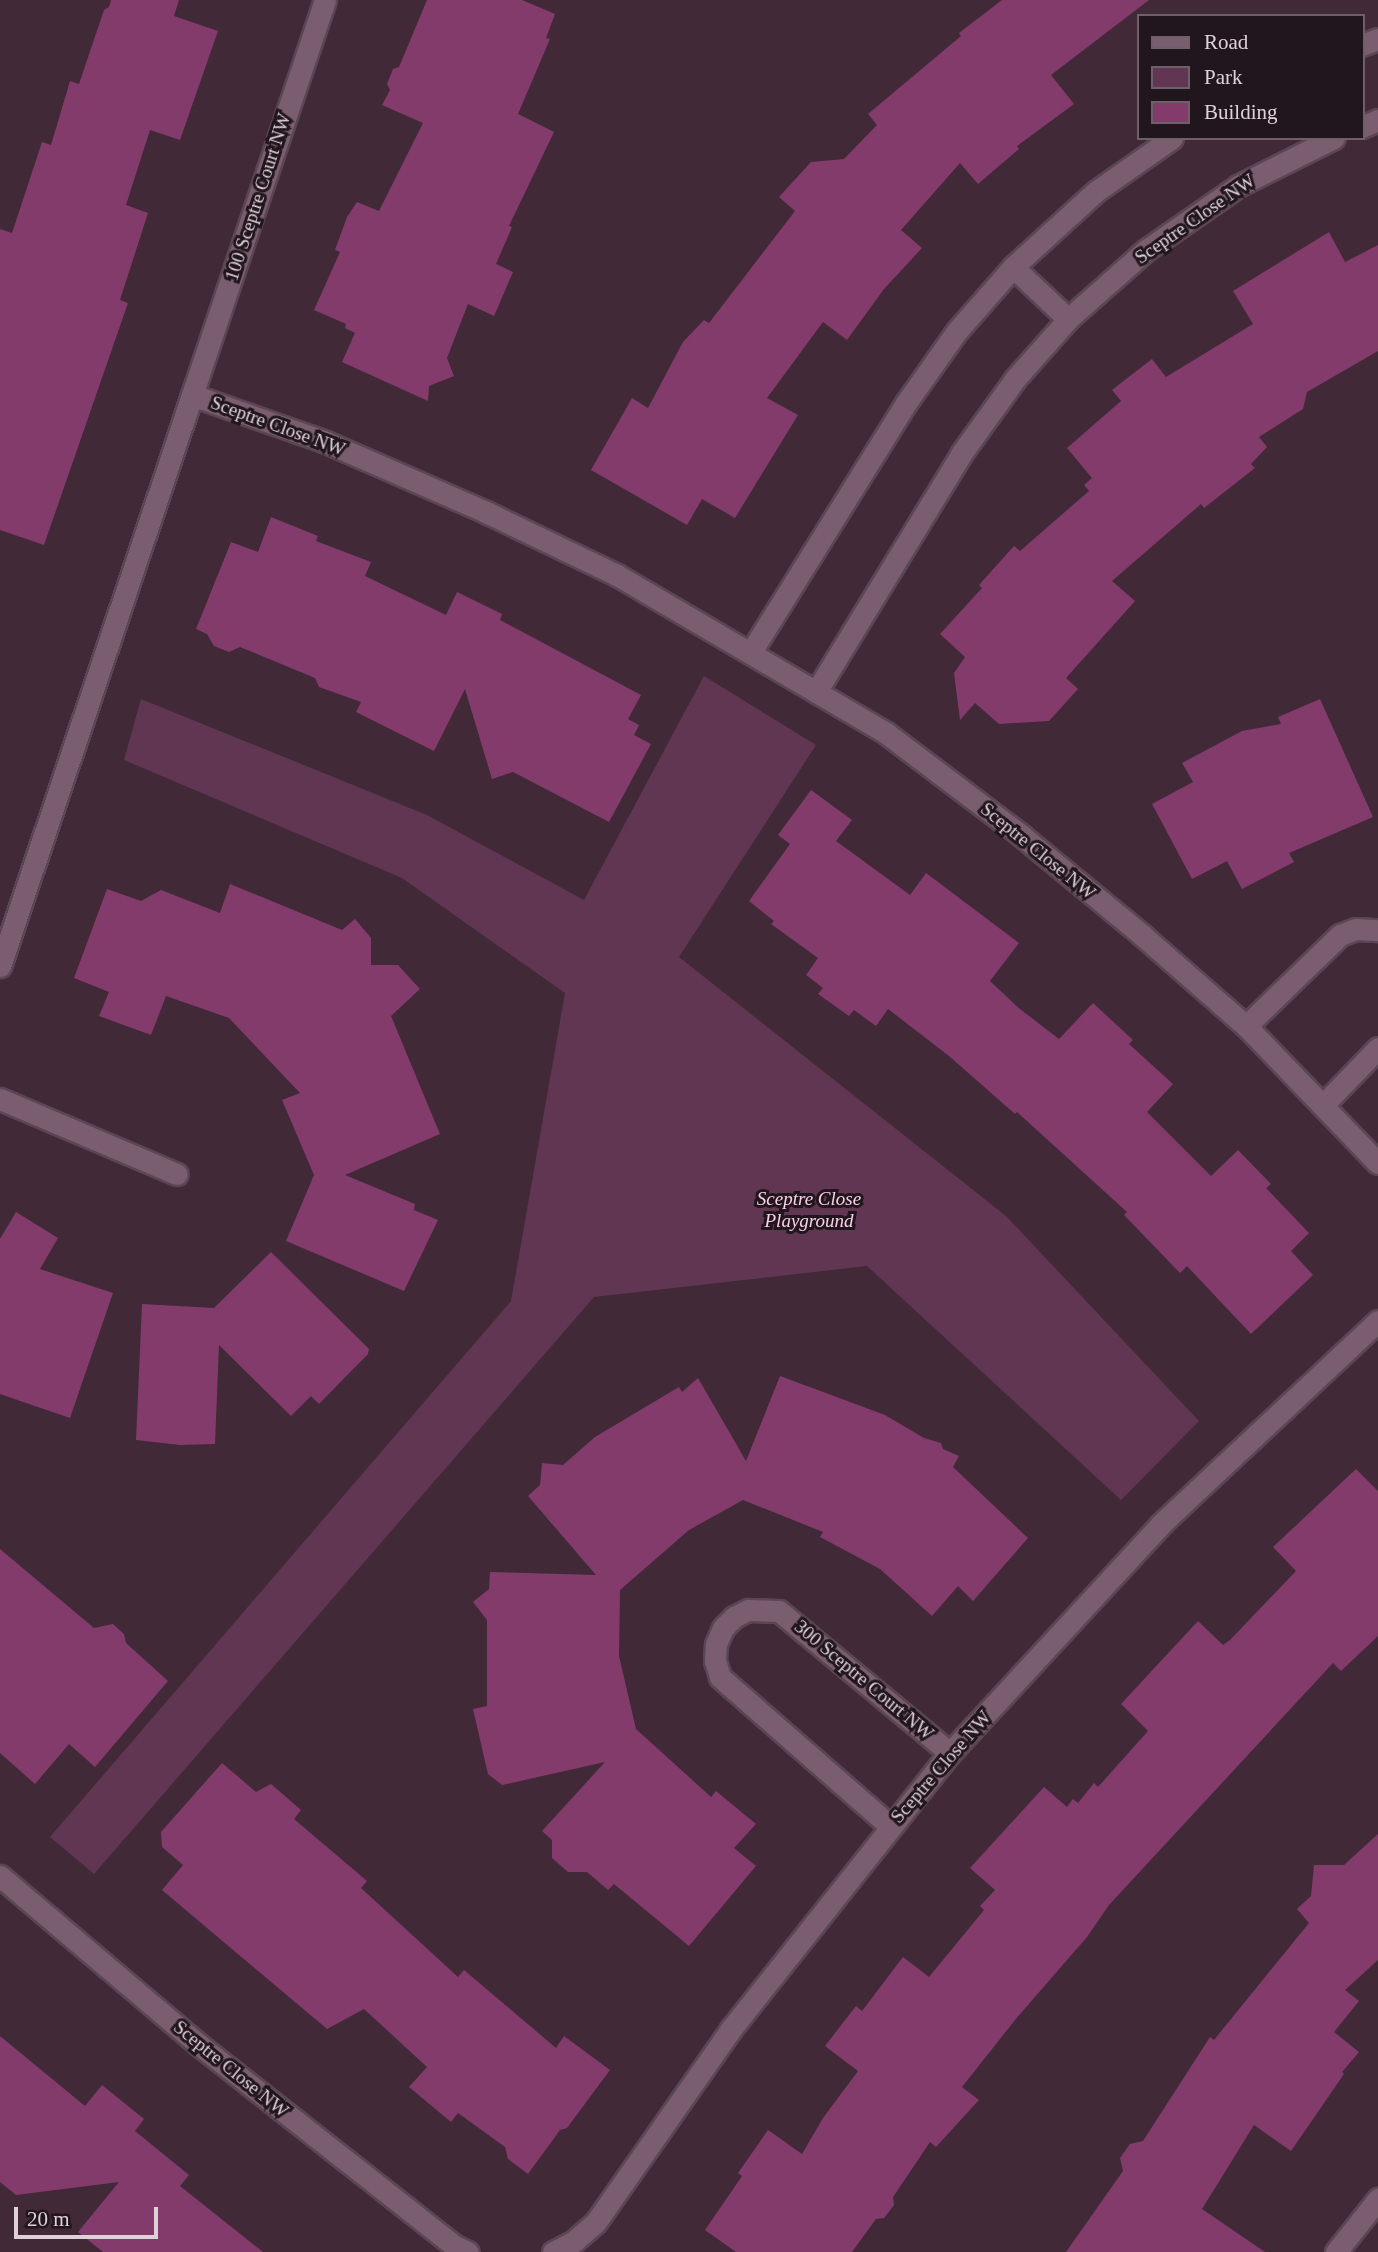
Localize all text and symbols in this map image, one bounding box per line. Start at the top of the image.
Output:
legend [1136,14,1364,140]
text: Road [1204,30,1248,54]
text: Park [1204,65,1243,89]
text: Building [1204,100,1278,124]
street label: 100 Sceptre Court NW [220,110,296,284]
street label: Sceptre Close NW [1131,169,1259,269]
street label: Sceptre Close NW [208,391,348,461]
street label: Sceptre Close NW [976,798,1100,904]
park label: Sceptre Close Playground [757,1188,861,1232]
street label: 300 Sceptre Court NW [790,1615,938,1745]
street label: Sceptre Close NW [886,1706,996,1828]
street label: Sceptre Close NW [169,2016,293,2122]
scale bar [18,2192,161,2236]
text: 20 m [27,2207,70,2231]

